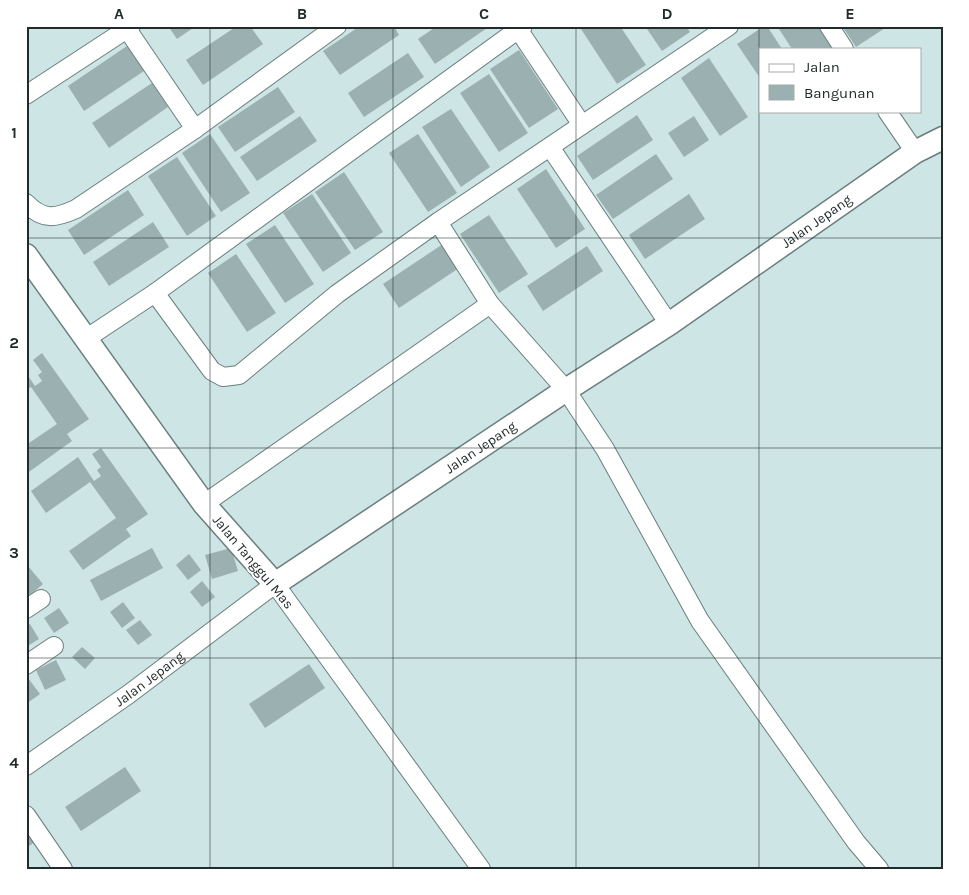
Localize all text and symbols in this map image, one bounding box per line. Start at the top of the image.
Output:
text: A [114,4,124,23]
text: B [297,4,307,23]
text: C [479,4,489,23]
text: D [662,4,673,23]
text: E [845,4,855,23]
legend [759,48,922,112]
text: Jalan [804,58,840,76]
text: Bangunan [804,84,875,102]
text: 1 [11,123,17,142]
street label: Jalan Jepang [778,190,855,251]
text: 2 [9,333,19,352]
street label: Jalan Jepang [442,417,519,477]
street label: Jalan Tanggul Mas [209,512,297,612]
text: 3 [9,543,19,562]
street label: Jalan Jepang [111,647,187,710]
text: 4 [9,753,19,772]

